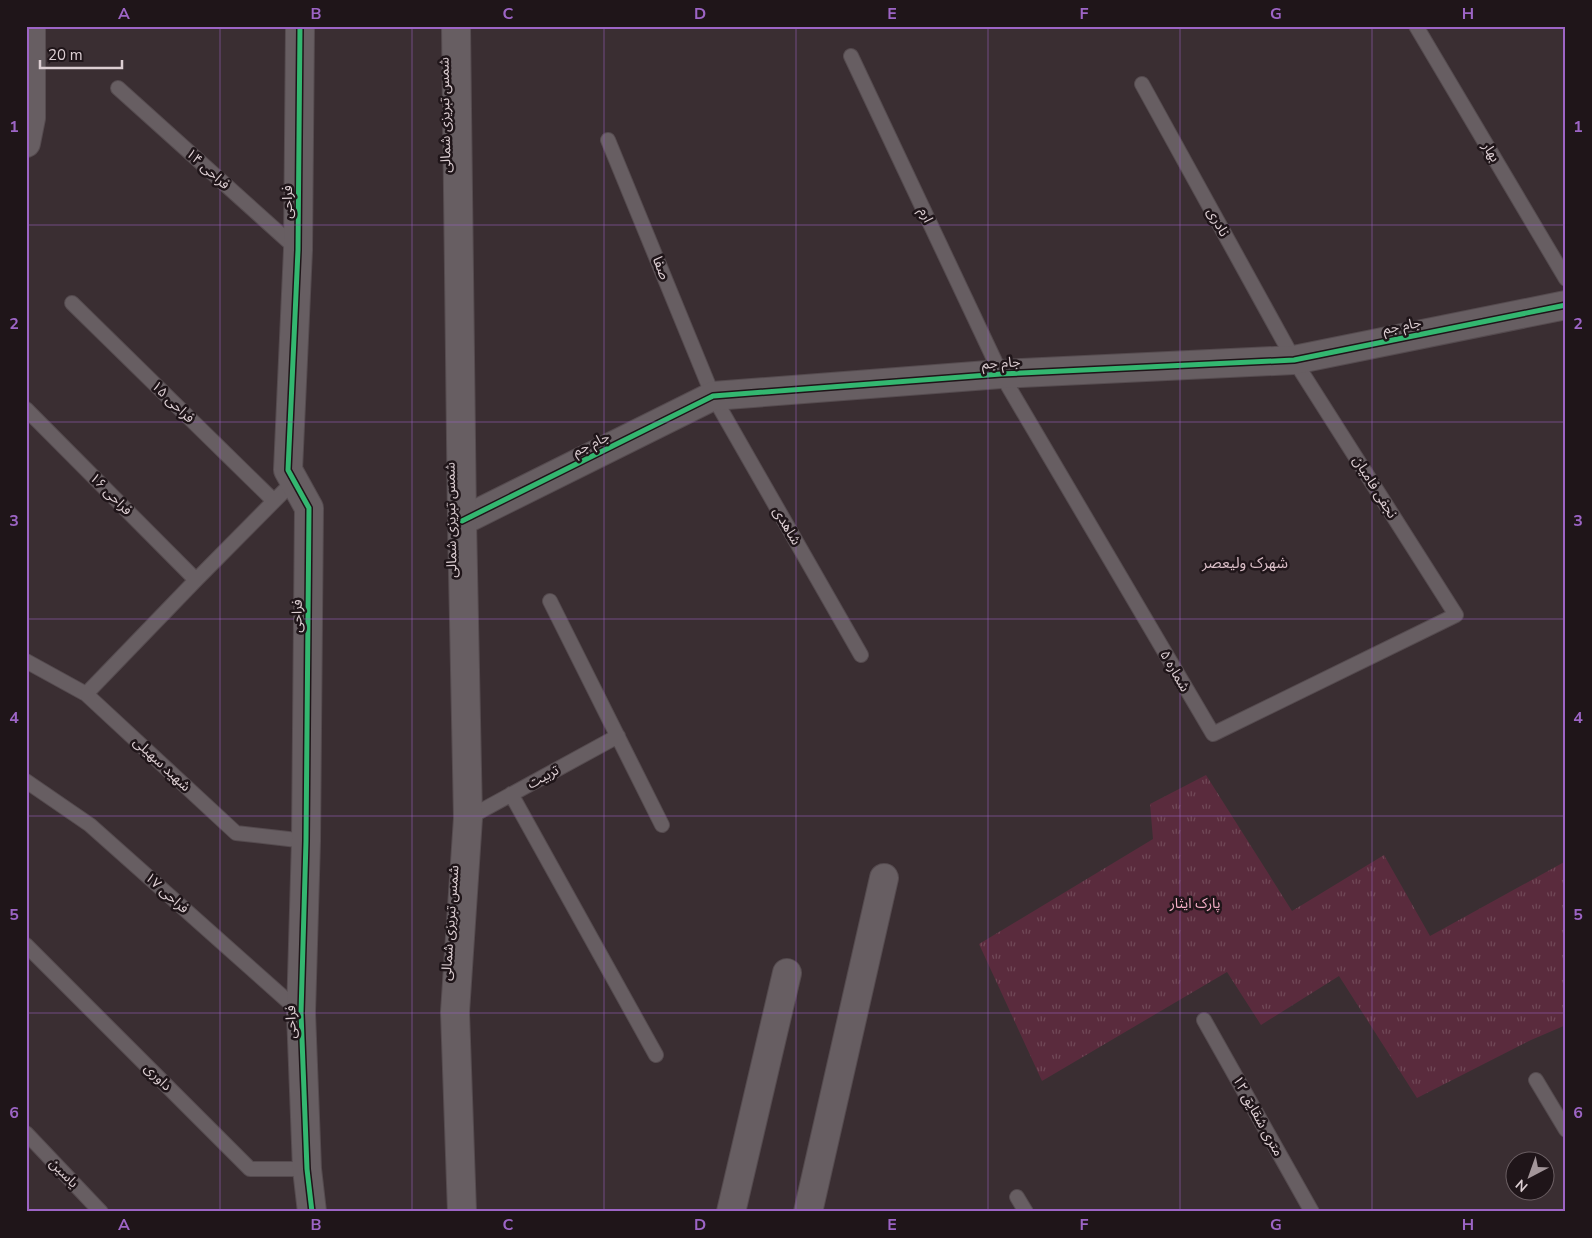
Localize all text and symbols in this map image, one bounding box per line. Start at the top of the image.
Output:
text: A [118,3,130,25]
text: B [310,3,322,25]
text: C [503,3,514,25]
text: D [694,3,706,25]
text: E [887,3,897,25]
text: F [1080,3,1089,25]
text: G [1270,3,1282,25]
text: H [1462,3,1474,25]
scale bar [40,38,122,70]
text: 20 m [48,45,83,65]
street label: شمس تبریزی شمالی [434,57,456,173]
text: 1 [9,116,19,138]
text: 1 [1573,116,1583,138]
street label: بهار [1477,138,1504,166]
street label: فراحی ۱۴ [182,144,234,194]
street label: فراحی [278,185,297,219]
street label: ارم [913,204,938,226]
street label: نادری [1202,204,1234,240]
street label: صفا [648,253,674,283]
text: 2 [9,313,19,335]
street label: جام جم [1381,313,1423,340]
text: 2 [1573,313,1583,335]
street label: جام جم [981,352,1021,375]
street label: فراحی ۱۵ [147,377,199,427]
street label: جام جم [569,427,613,462]
street label: نجفی فامیان [1348,452,1402,522]
street label: شمس تبریزی شمالی [440,462,462,578]
street label: فراحی ۱۶ [86,469,136,519]
street label: شاهدی [768,503,806,549]
text: 3 [9,510,19,532]
text: 3 [1573,510,1583,532]
district label: شهرک ولیعصر [1201,553,1288,573]
street label: فراحی [287,599,307,633]
street label: شماره ۵ [1156,647,1194,695]
text: 4 [9,707,19,729]
text: 4 [1573,707,1583,729]
street label: شهید سهیلی [129,732,195,796]
street label: تربیت [524,761,562,793]
street label: شمس تبریزی شمالی [436,865,464,981]
street label: فراحی ۱۷ [141,868,193,918]
park label: پارک ایثار [1169,894,1220,913]
text: 5 [9,904,19,926]
text: 5 [1573,904,1583,926]
street label: فراحی [281,1005,301,1039]
street label: داوری [140,1059,176,1095]
street label: ۱۲ متری شقایق [1228,1072,1288,1160]
text: 6 [9,1102,19,1124]
text: 6 [1573,1102,1583,1124]
north arrow [1504,1150,1554,1200]
street label: یاسین [45,1154,83,1192]
text: N [1512,1175,1532,1196]
text: A [118,1214,130,1236]
text: B [310,1214,322,1236]
text: C [503,1214,514,1236]
text: D [694,1214,706,1236]
text: E [887,1214,897,1236]
text: F [1080,1214,1089,1236]
text: G [1270,1214,1282,1236]
text: H [1462,1214,1474,1236]

